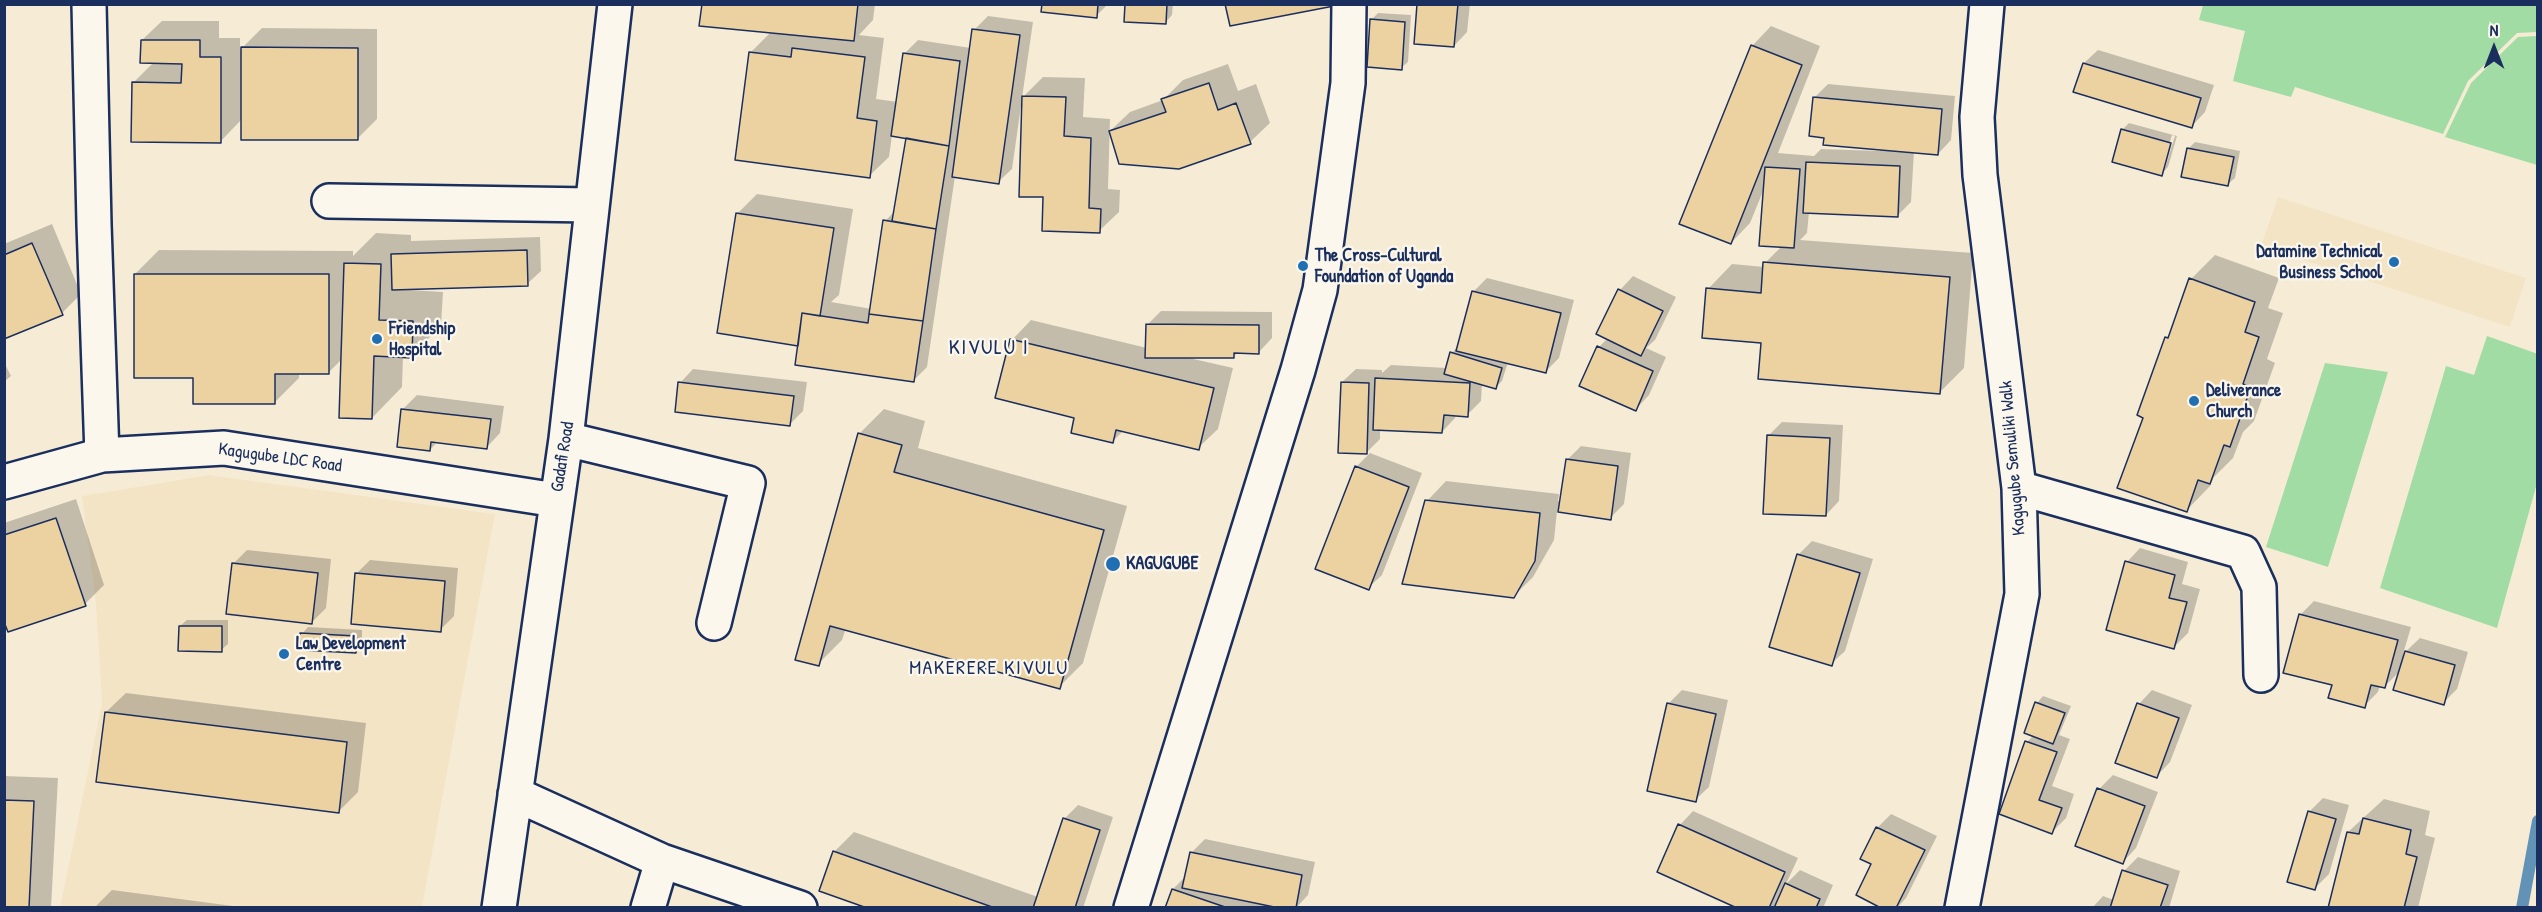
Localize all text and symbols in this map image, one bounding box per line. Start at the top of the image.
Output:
north arrow [2464,18,2524,78]
text: N [2490,19,2498,41]
place label: Datamine Technical Business School [2256,241,2382,284]
place label: The Cross-Cultural Foundation of Uganda [1315,245,1453,288]
marker: Datamine Technical Business School [2387,255,2401,269]
marker: The Cross-Cultural Foundation of Uganda [1296,259,1310,273]
place label: Friendship Hospital [389,318,455,360]
marker: Friendship Hospital [370,332,384,346]
district label: KIVULU I [949,335,1029,361]
street label: Kagugube Semuliki Walk [1995,380,2031,536]
place label: Deliverance Church [2206,380,2281,422]
marker: Deliverance Church [2187,394,2201,408]
street label: Gadafi Road [547,420,579,494]
street label: Kagugube LDC Road [217,439,343,477]
place label: KAGUGUBE [1126,553,1198,575]
marker: KAGUGUBE [1104,555,1122,573]
place label: Law Development Centre [296,633,406,676]
marker: Law Development Centre [277,647,291,661]
district label: MAKERERE KIVULU [909,657,1069,681]

